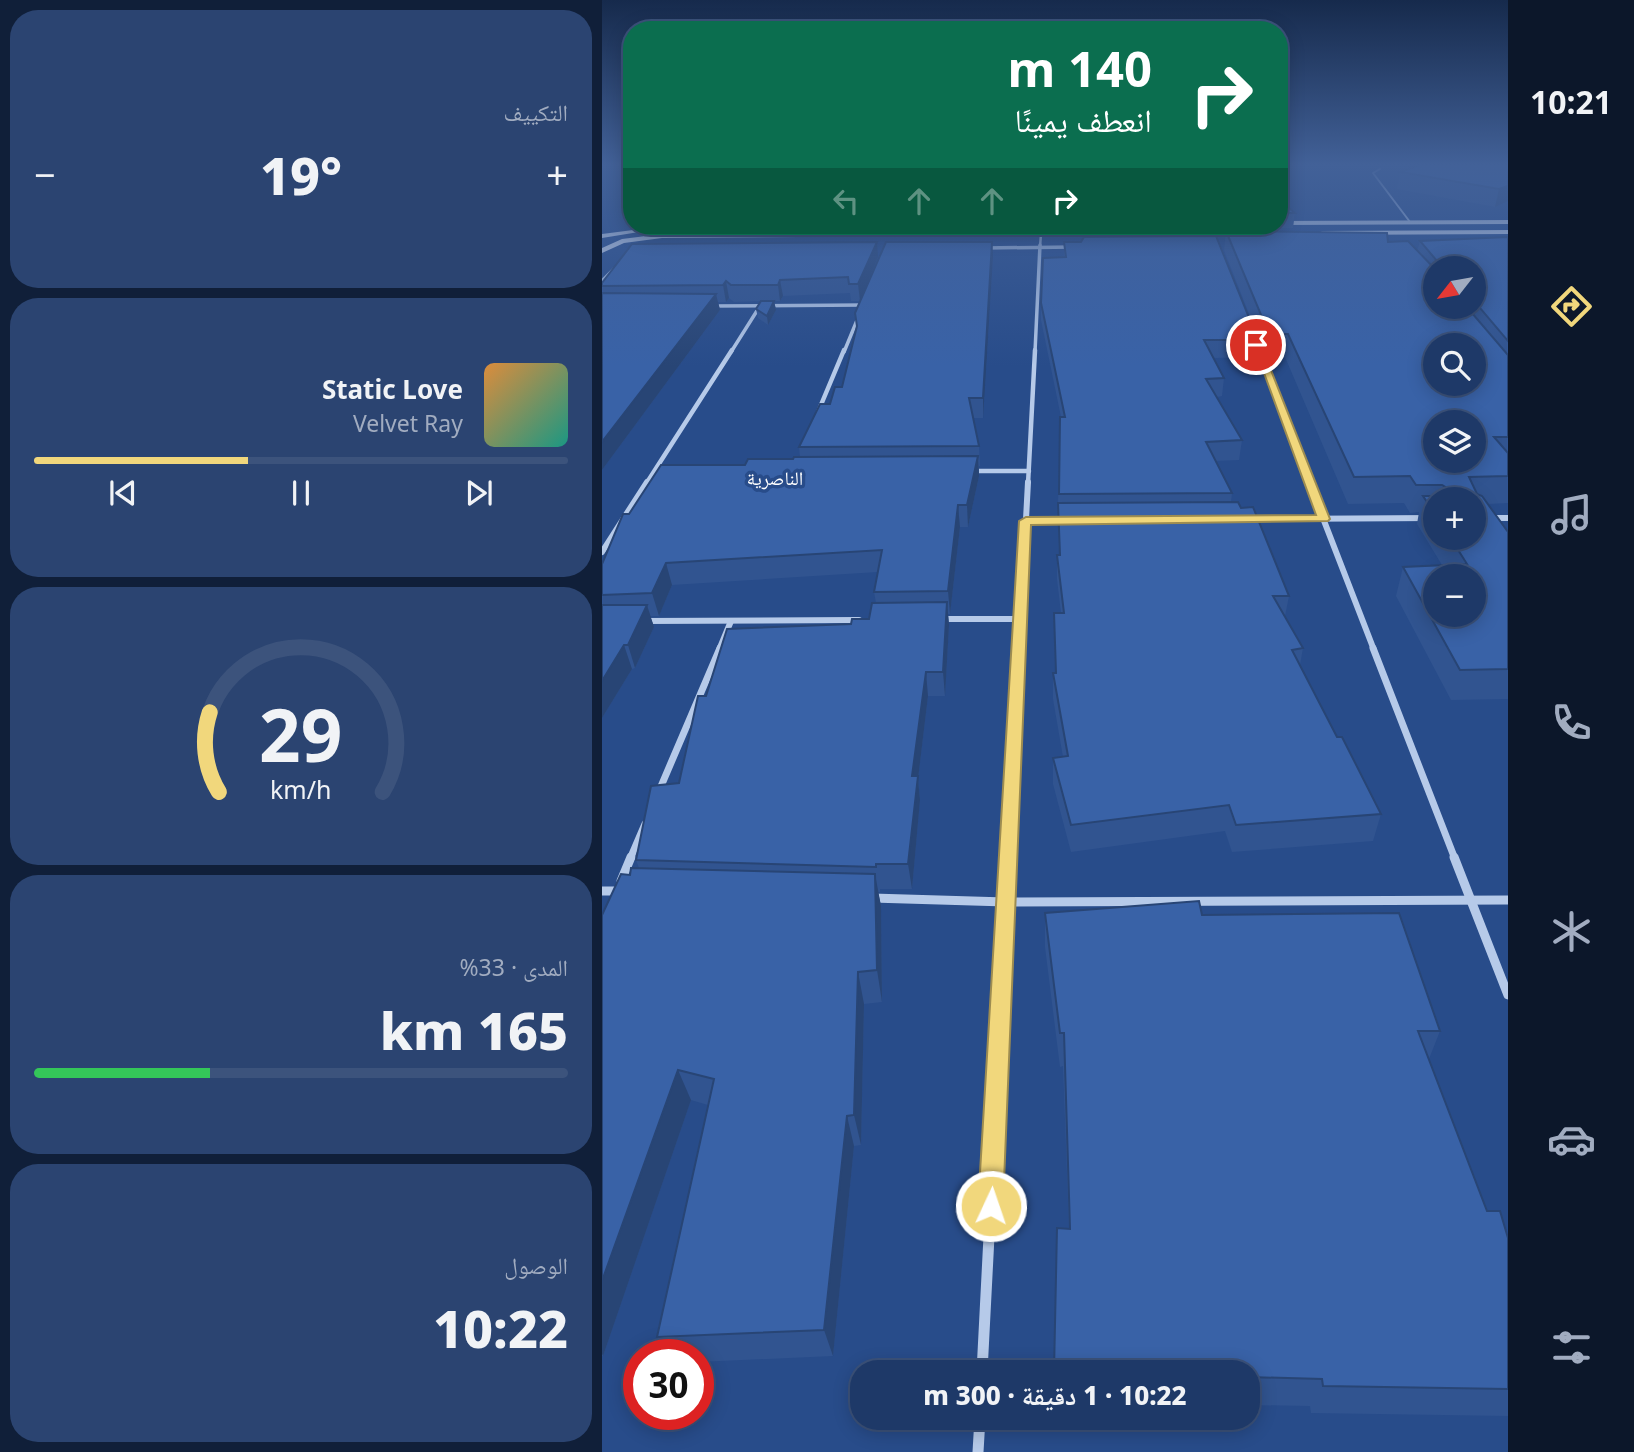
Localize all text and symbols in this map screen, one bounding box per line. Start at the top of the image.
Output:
text: 140 m [1007,35,1152,101]
icon: right [1176,49,1267,140]
text: 10:21 [1530,80,1612,123]
text: التكييف [503,96,568,128]
text: انعطف يمينًا [1015,98,1152,141]
text: 19° [260,139,342,210]
text: − [34,148,56,200]
text: + [546,148,568,200]
icon: left [827,182,865,220]
icon: ahead [900,182,938,220]
icon: ahead [973,182,1011,220]
icon: right [1046,182,1084,220]
north arrow [1423,256,1486,318]
map controls [1423,256,1486,627]
icon: directions [1547,282,1596,331]
pin [1226,315,1286,375]
icon: arrive [1237,326,1275,364]
button: search [1423,333,1486,396]
text: Static Love [322,371,463,407]
text: Velvet Ray [353,407,463,439]
button: layers [1423,410,1486,473]
district label: الناصرية [747,465,803,491]
icon: previous [104,474,142,512]
icon: pause [282,474,320,512]
icon: next [460,474,498,512]
button: + [1423,487,1486,550]
icon: music [1547,490,1596,539]
button: − [1423,564,1486,627]
text: 29 [259,684,343,783]
icon: phone [1547,698,1596,747]
text: km/h [270,772,332,806]
icon: climate [1547,907,1596,956]
text: المدى · 33% [459,951,568,983]
text: 165 km [380,994,568,1065]
icon: car [1547,1115,1596,1164]
position arrow [954,1169,1028,1243]
text: الوصول [504,1249,568,1281]
text: 10:22 [433,1292,568,1363]
icon: filters [1547,1323,1596,1372]
speed limit sign: 30 [623,1339,714,1430]
text: 10:22 · 1 دقيقة · 300 m [923,1377,1187,1413]

